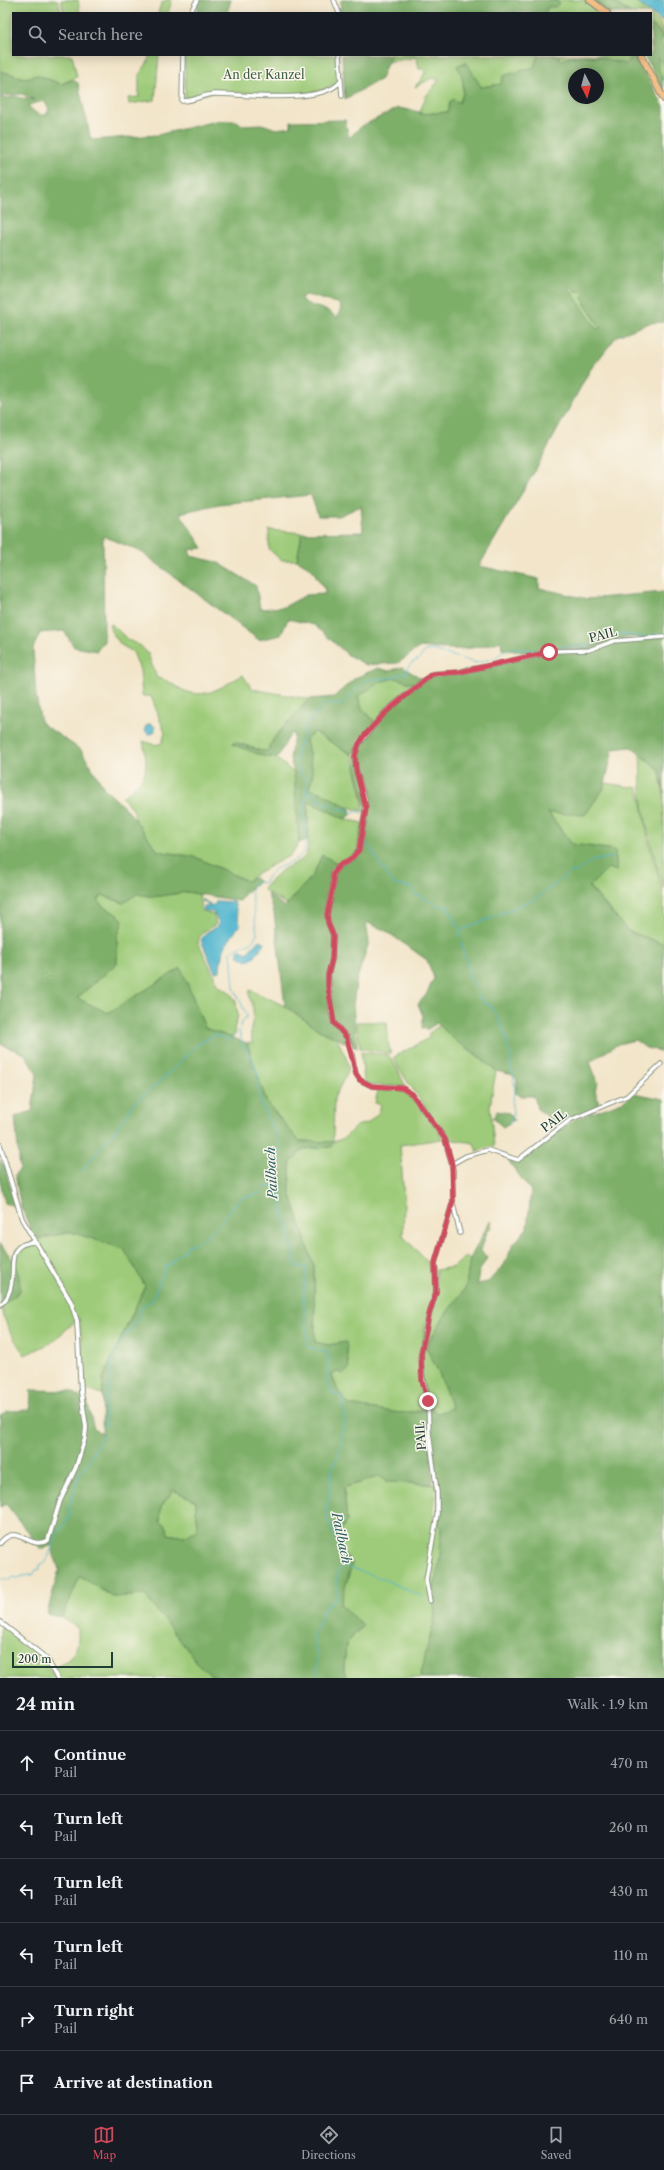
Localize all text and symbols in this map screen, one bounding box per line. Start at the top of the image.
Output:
search box [12,12,652,56]
icon: search [26,23,48,45]
text: Search here [58,25,143,44]
park label: An der Kanzel [222,67,305,82]
north arrow [568,68,604,104]
street label: PAIL [587,624,619,645]
route start [540,643,558,661]
street label: PAIL [538,1106,570,1135]
water label: Pailbach [262,1146,280,1200]
route end [419,1392,437,1410]
street label: PAIL [412,1421,429,1451]
water label: Pailbach [329,1510,355,1565]
scale bar [12,1650,113,1669]
text: 200 m [18,1652,51,1666]
text: 24 min [16,1694,75,1714]
text: Walk · 1.9 km [567,1696,648,1712]
text: Continue [54,1745,126,1764]
icon: ahead [16,1752,38,1774]
text: 470 m [610,1755,648,1771]
text: Pail [54,1764,77,1780]
text: Turn left [54,1809,123,1828]
icon: left [16,1816,38,1838]
text: 260 m [609,1819,648,1835]
text: Pail [54,1828,77,1844]
text: Turn left [54,1873,123,1892]
icon: left [16,1880,38,1902]
text: 430 m [610,1883,648,1899]
text: Pail [54,1892,77,1908]
text: Turn left [54,1937,123,1956]
icon: left [16,1944,38,1966]
text: 110 m [613,1947,648,1963]
text: Pail [54,1956,77,1972]
text: Turn right [54,2001,134,2020]
icon: right [16,2008,38,2030]
text: 640 m [609,2011,648,2027]
text: Pail [54,2020,77,2036]
icon: arrive [16,2072,38,2094]
text: Arrive at destination [54,2073,213,2092]
tab: Map [93,2124,116,2162]
tab: Directions [301,2124,356,2162]
tab: Saved [541,2124,571,2162]

